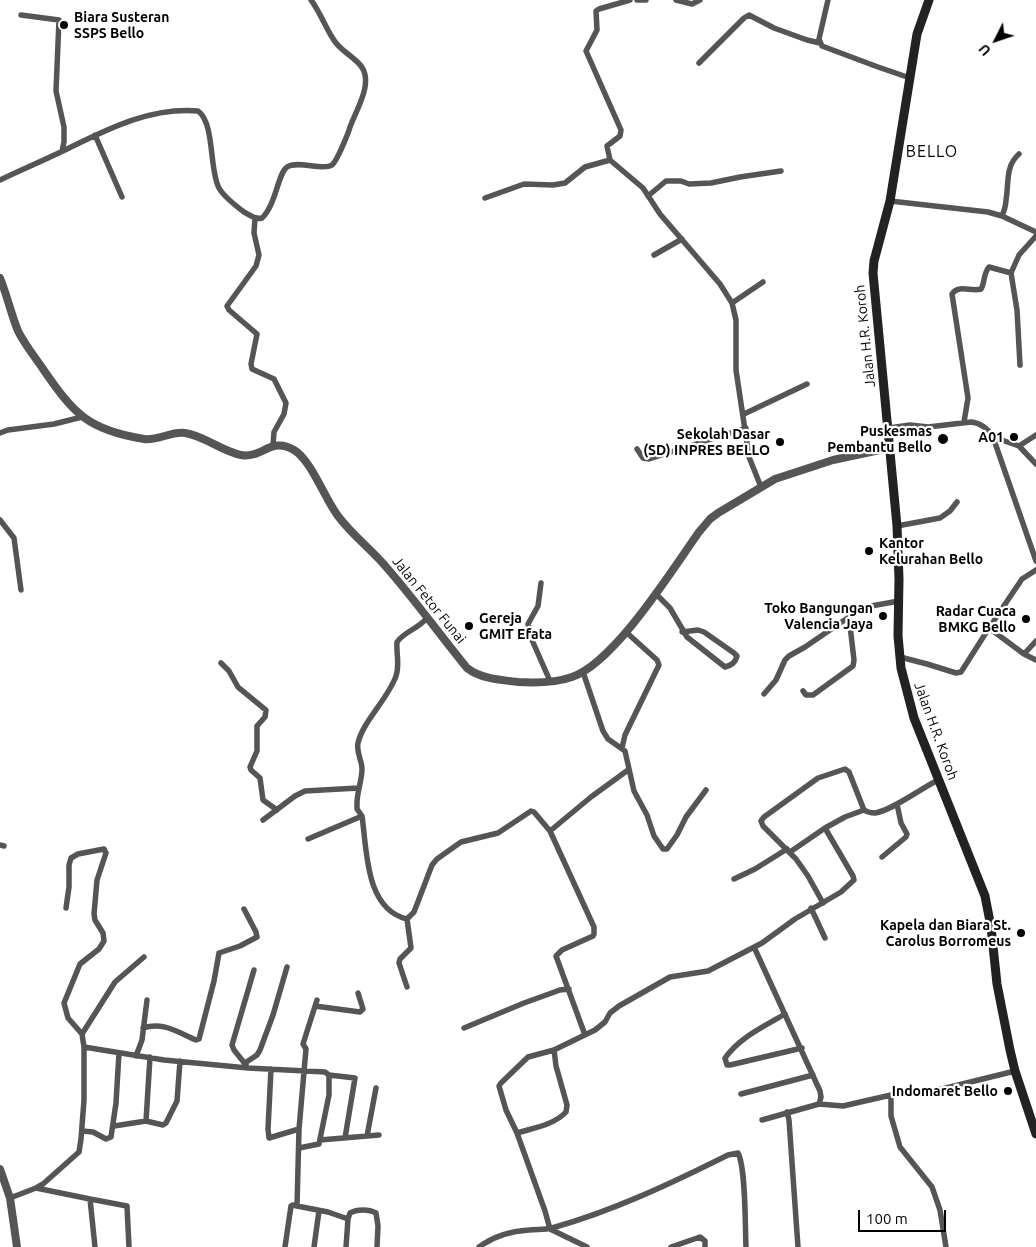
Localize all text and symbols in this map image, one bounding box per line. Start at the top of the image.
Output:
place label: Biara Susteran SSPS Bello [74,9,169,41]
north arrow [971,15,1021,65]
marker: Biara Susteran SSPS Bello [58,19,70,31]
text: U [975,41,994,59]
district label: BELLO [905,142,959,162]
street label: Jalan H.R. Koroh [851,284,879,388]
place label: Puskesmas Pembantu Bello [827,423,932,456]
place label: Sekolah Dasar (SD) INPRES BELLO [643,426,770,458]
place label: A01 [978,429,1004,445]
marker: A01 [1008,431,1020,443]
marker: Puskesmas Pembantu Bello [936,432,950,446]
marker: Sekolah Dasar (SD) INPRES BELLO [774,436,786,448]
place label: Kantor Kelurahan Bello [879,535,983,568]
marker: Kantor Kelurahan Bello [863,545,875,557]
street label: Jalan Fetor Funai [389,553,469,647]
place label: Toko Bangungan Valencia Jaya [764,600,873,632]
place label: Radar Cuaca BMKG Bello [936,603,1016,636]
place label: Gereja GMIT Efata [479,610,552,642]
marker: Toko Bangungan Valencia Jaya [877,610,889,622]
marker: Radar Cuaca BMKG Bello [1020,613,1032,625]
marker: Gereja GMIT Efata [463,620,475,632]
street label: Jalan H.R. Koroh [910,680,962,782]
place label: Kapela dan Biara St. Carolus Borromeus [880,917,1011,950]
marker: Kapela dan Biara St. Carolus Borromeus [1015,927,1027,939]
place label: Indomaret Bello [892,1083,998,1099]
marker: Indomaret Bello [1002,1085,1014,1097]
scale bar [861,1200,948,1232]
text: 100 m [866,1210,908,1227]

